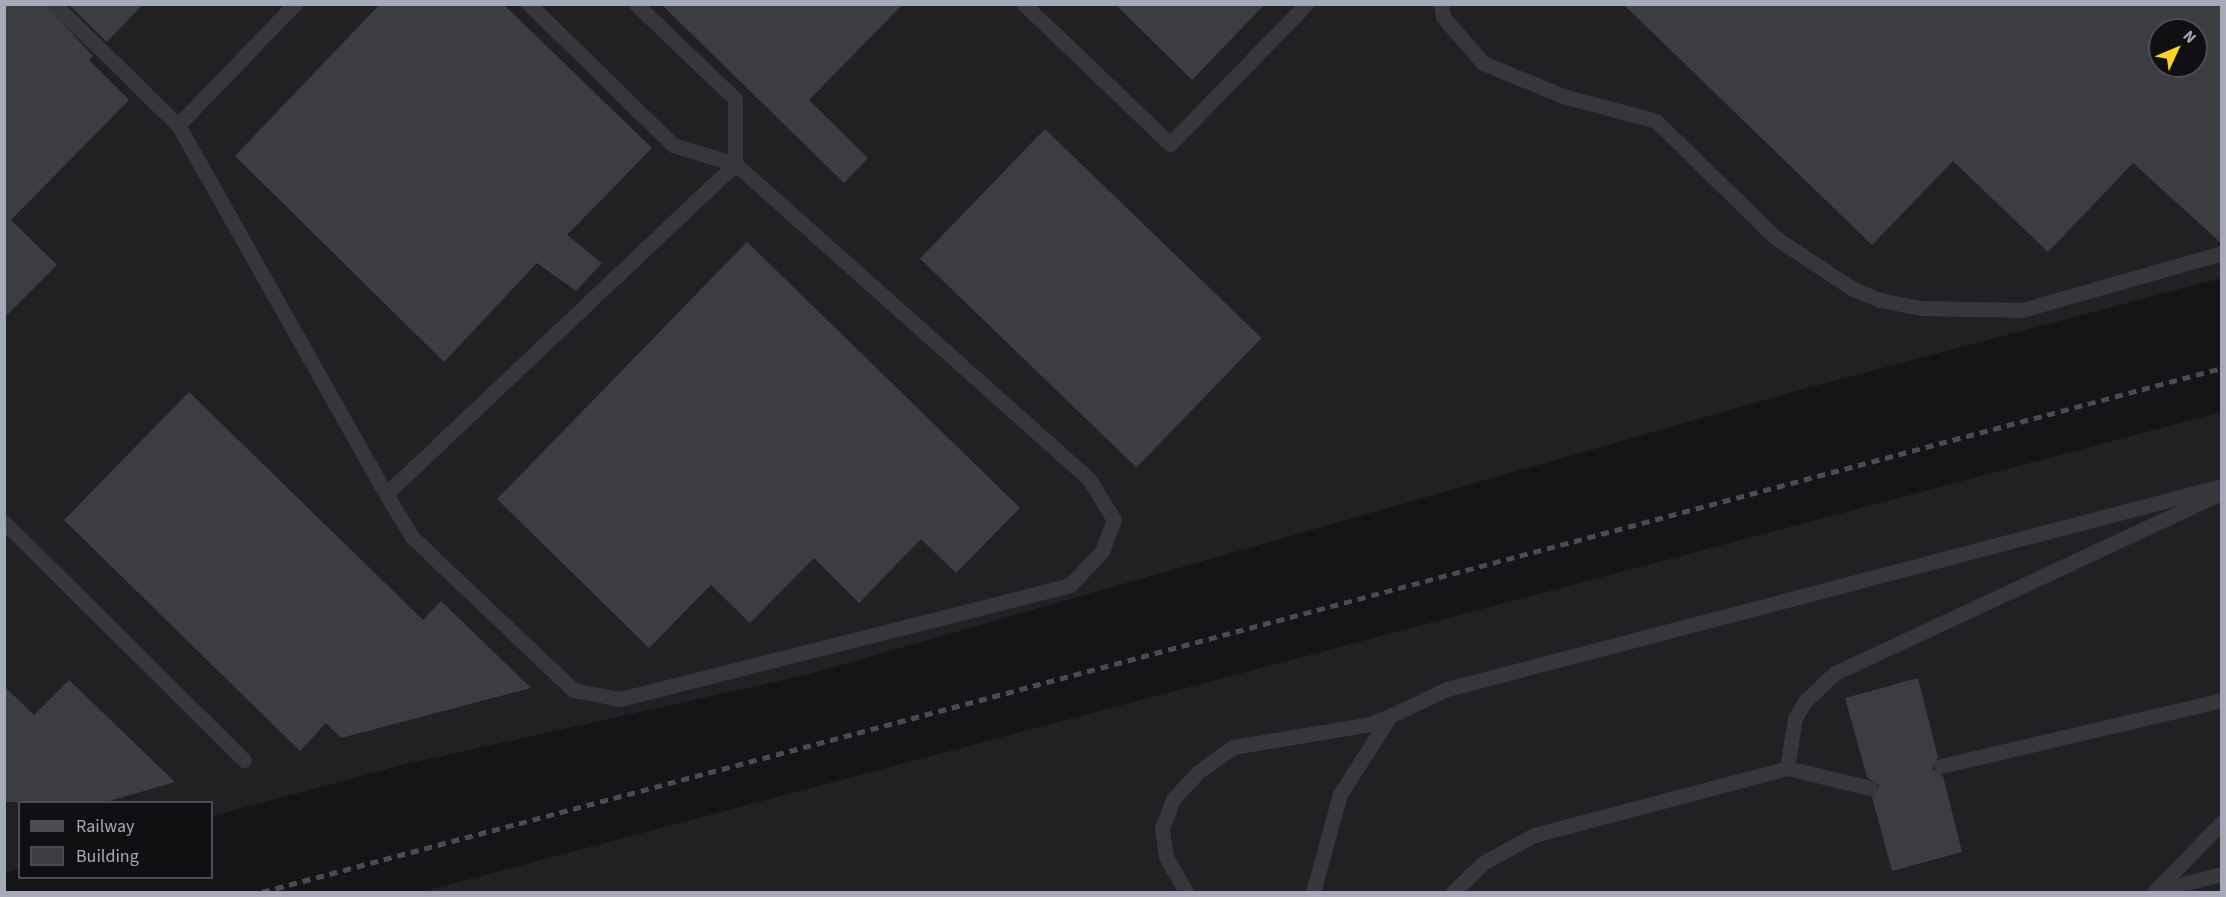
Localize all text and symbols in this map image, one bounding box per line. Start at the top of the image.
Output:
north arrow [2148,18,2208,78]
text: N [2178,25,2201,48]
legend [18,801,213,879]
text: Railway [76,814,135,839]
text: Building [76,844,139,869]

